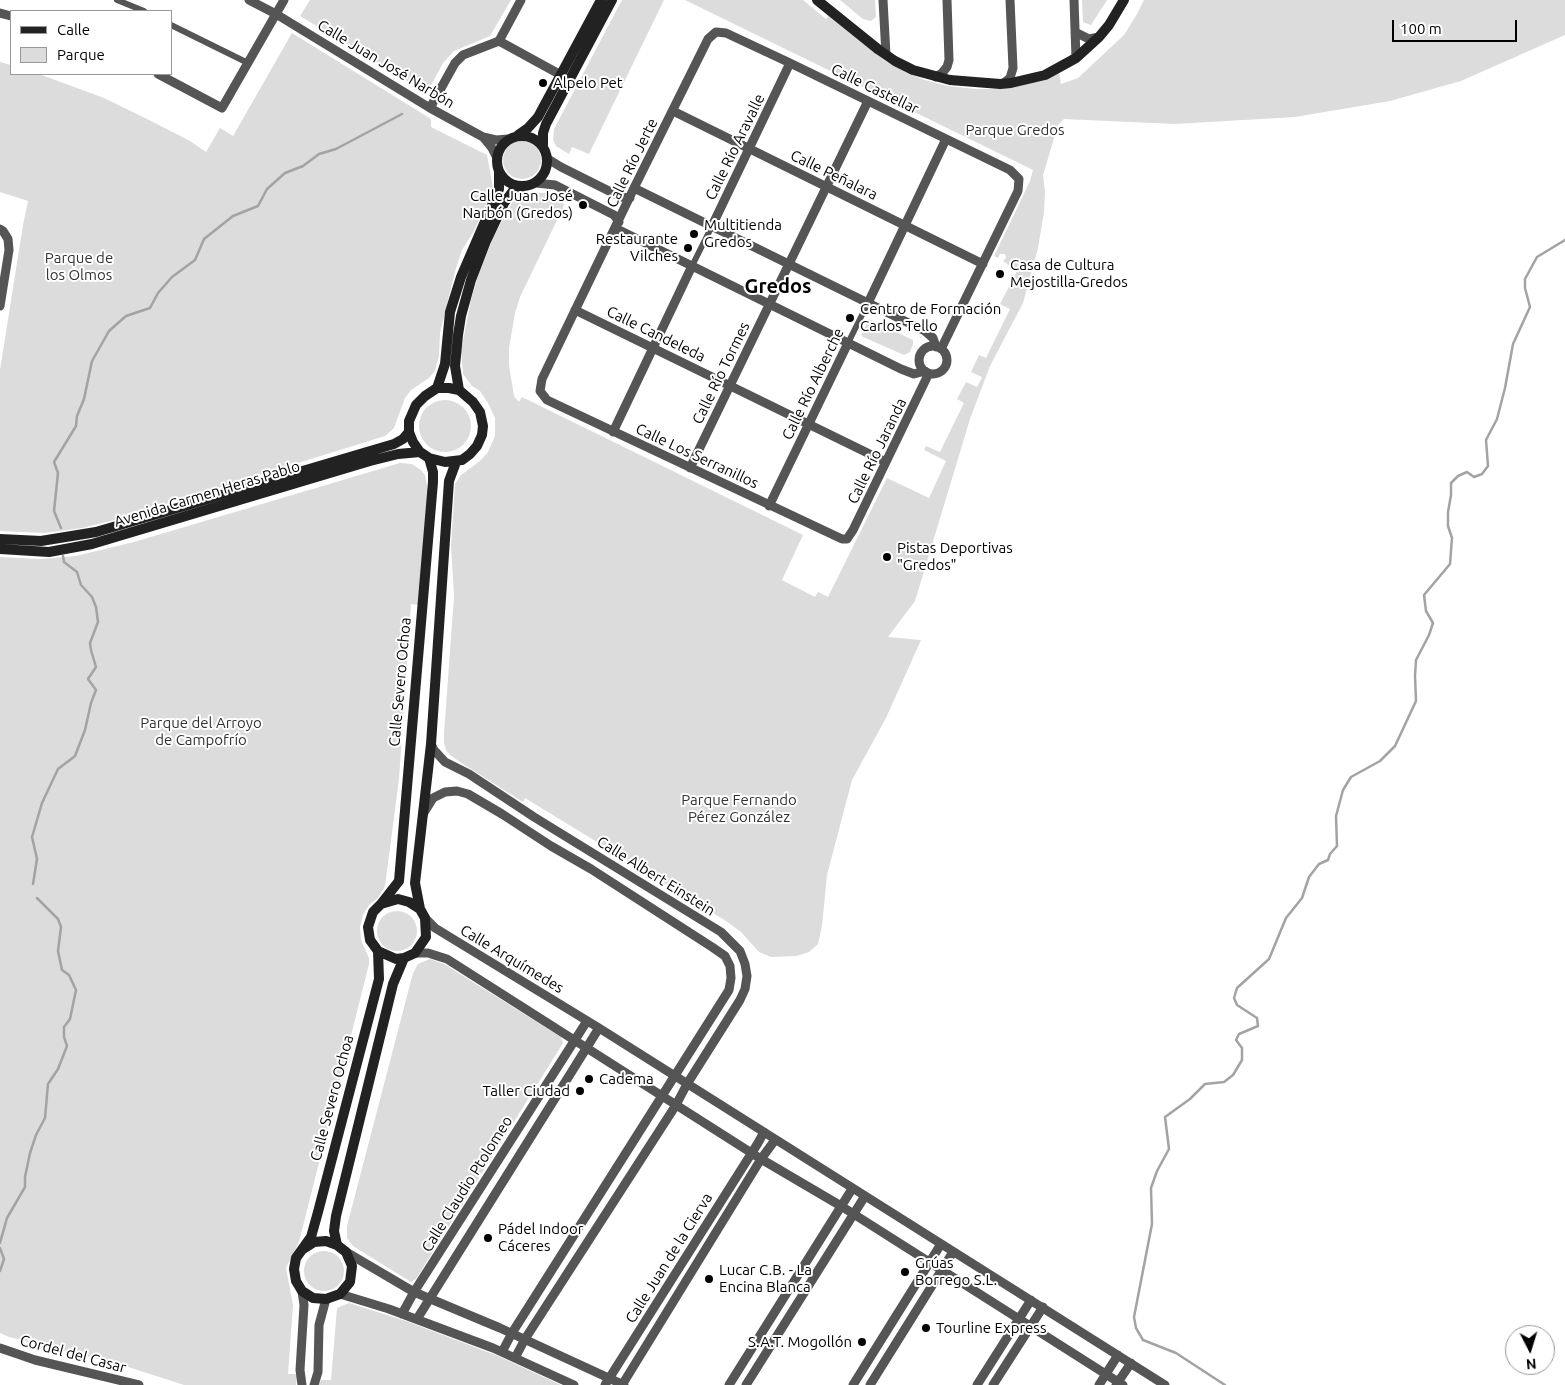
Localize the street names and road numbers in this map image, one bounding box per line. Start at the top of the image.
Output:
street label: Calle Juan José Narbón [314,16,458,112]
street label: Calle Castellar [828,60,922,118]
street label: Calle Río Aravalle [701,91,769,203]
street label: Calle Río Jerte [603,115,661,211]
street label: Calle Peñalara [787,146,881,204]
street label: Calle Candeleda [604,302,708,366]
street label: Calle Río Tormes [688,319,754,427]
street label: Calle Río Alberche [778,325,848,443]
street label: Calle Río Jaranda [844,395,910,507]
street label: Calle Los Serranillos [633,420,761,492]
street label: Avenida Carmen Heras Pablo [112,457,302,531]
street label: Calle Severo Ochoa [385,617,415,747]
street label: Calle Albert Einstein [594,832,718,920]
street label: Calle Arquímedes [457,921,567,997]
street label: Calle Severo Ochoa [307,1033,357,1163]
street label: Calle Claudio Ptolomeo [418,1113,516,1255]
street label: Calle Juan de la Cierva [622,1190,716,1326]
street label: Cordel del Casar [18,1331,128,1377]

